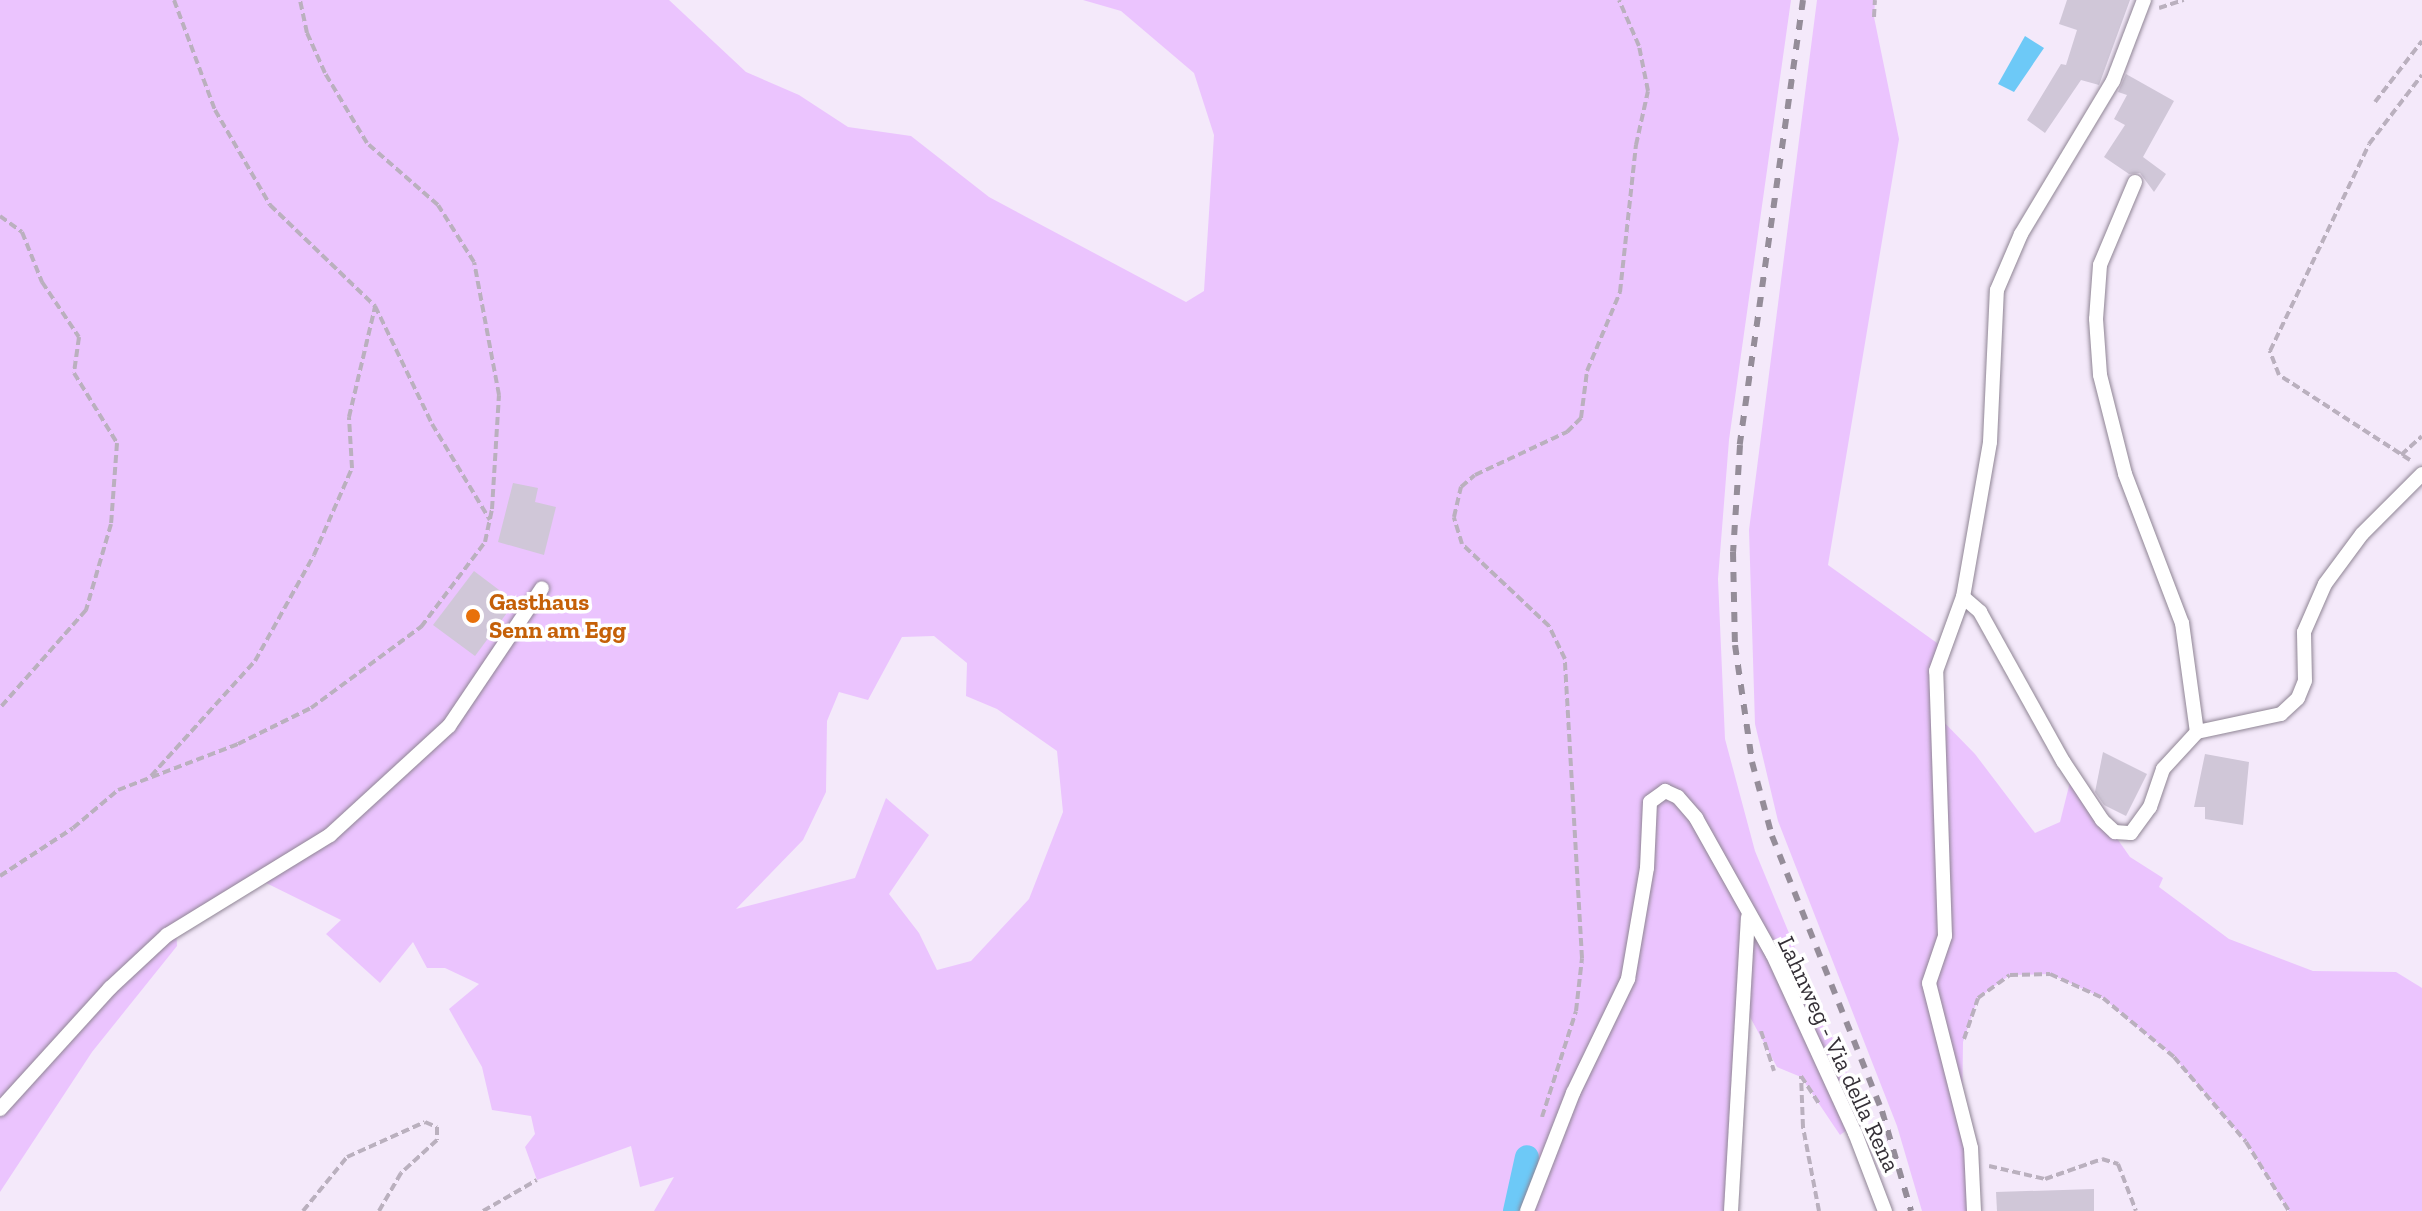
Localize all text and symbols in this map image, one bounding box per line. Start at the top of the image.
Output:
place label: Gasthaus Senn am Egg [489,588,626,644]
marker: Gasthaus Senn am Egg [464,607,482,625]
street label: Lahnweg - Via della Rena [1772,931,1906,1177]

